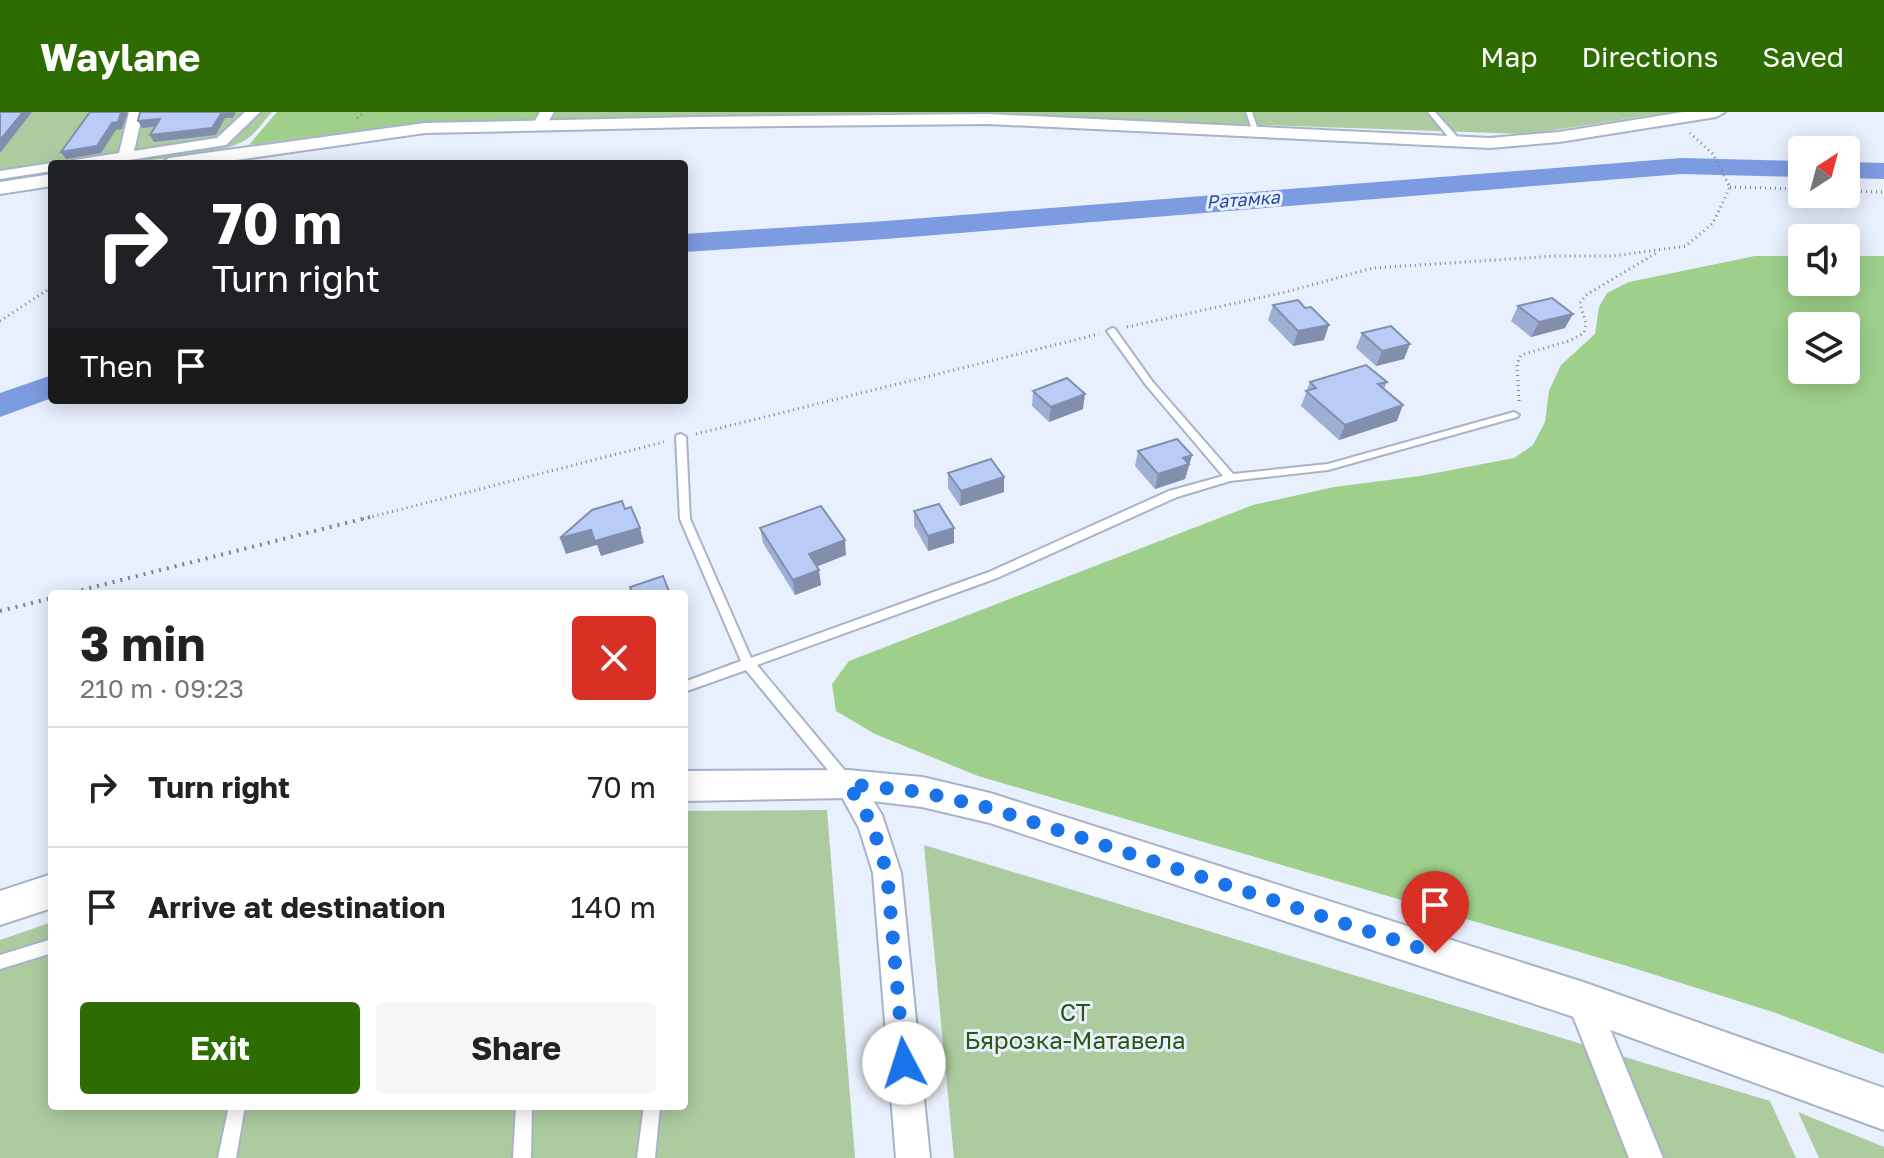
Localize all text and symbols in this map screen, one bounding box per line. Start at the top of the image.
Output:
text: Waylane [40,34,201,79]
text: Map [1480,40,1537,73]
text: Directions [1581,40,1718,73]
text: Saved [1762,40,1844,73]
north arrow [1788,136,1860,208]
map controls [1788,136,1860,384]
water label: Ратамка [1205,185,1281,213]
text: 70 m [212,189,342,256]
icon: right [80,192,184,296]
button: sound [1788,224,1860,296]
text: Turn right [212,257,380,300]
button: layers [1788,312,1860,384]
icon: arrive [169,344,213,388]
text: Then [80,348,153,384]
text: 3 min [80,614,205,672]
button: close [572,616,656,700]
text: 210 m · 09:23 [80,673,244,704]
icon: right [80,765,124,809]
text: Turn right [148,769,290,805]
text: 70 m [587,769,656,805]
pin [1401,871,1469,953]
icon: arrive [1413,883,1457,927]
icon: arrive [80,885,124,929]
text: Arrive at destination [148,889,445,925]
text: 140 m [571,889,656,925]
park label: СТ Бярозка-Матавела [964,997,1186,1054]
button: Exit [80,1002,360,1094]
button: Share [376,1002,656,1094]
position arrow [862,1021,946,1105]

